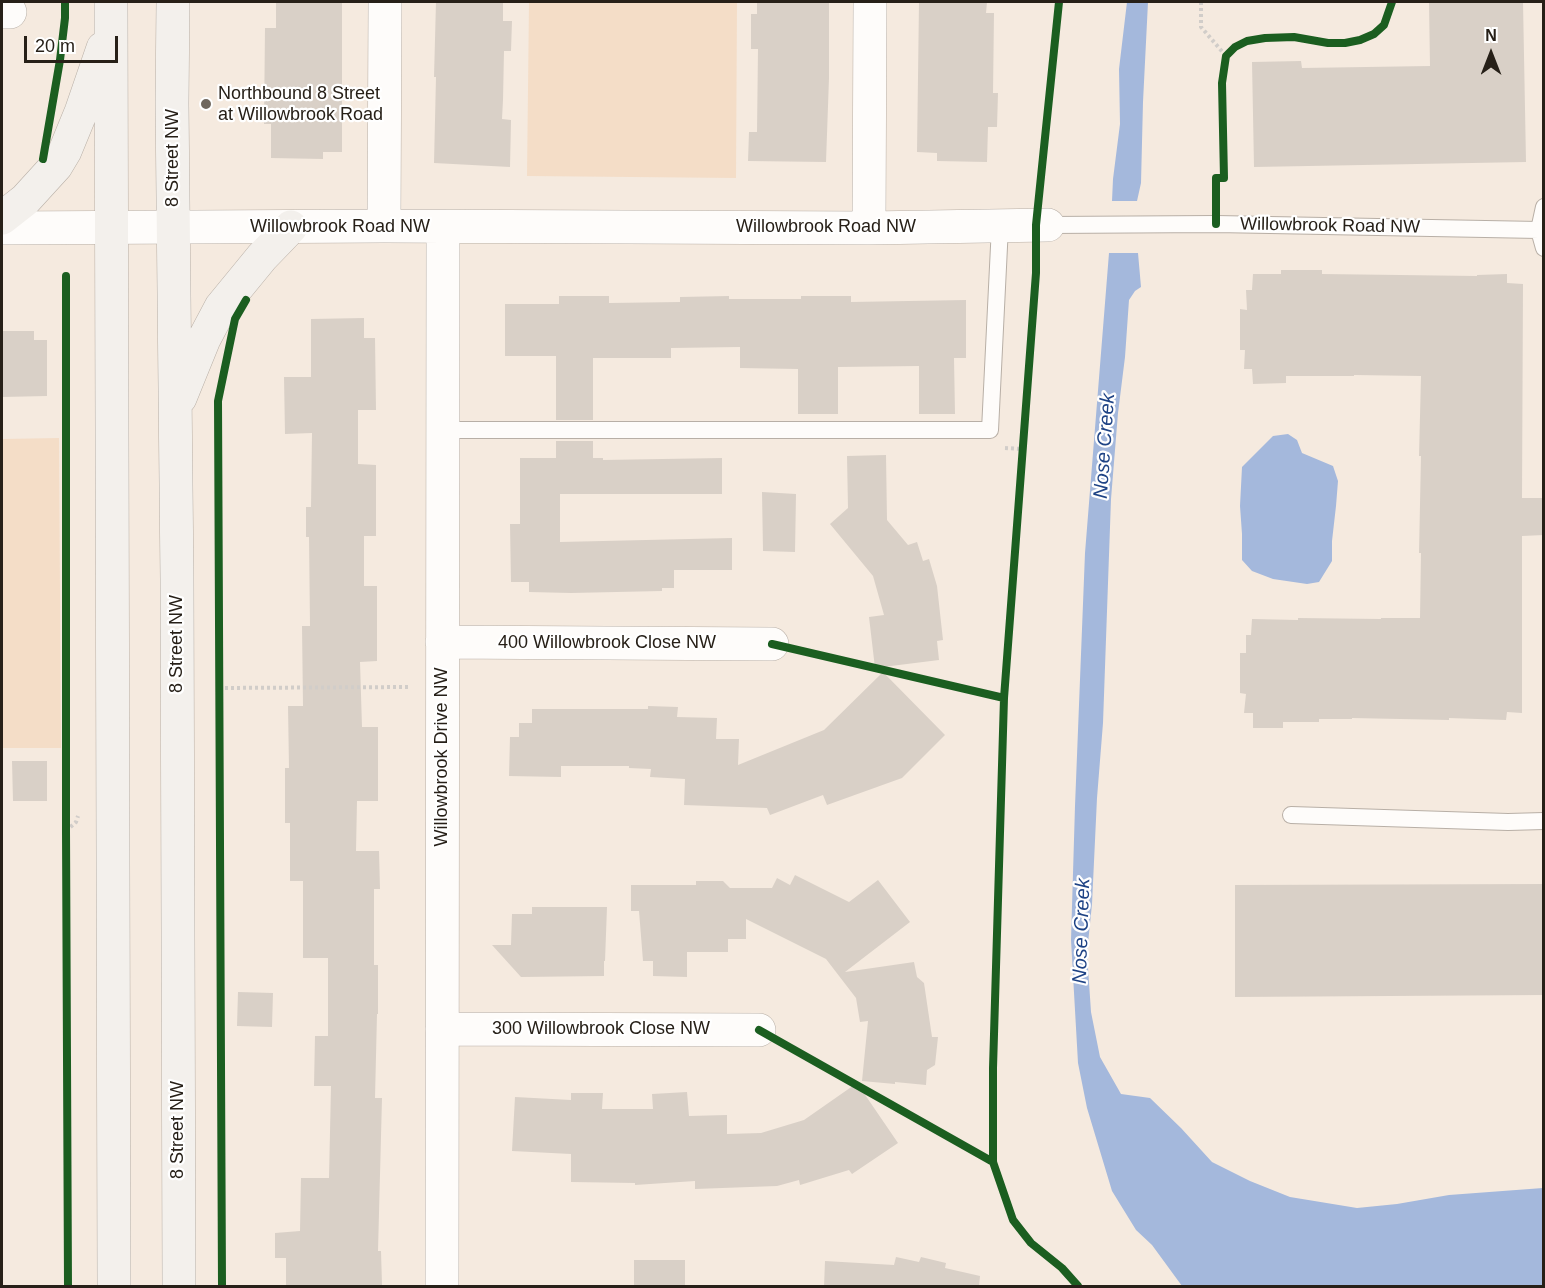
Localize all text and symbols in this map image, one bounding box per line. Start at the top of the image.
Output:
scale bar [27,24,122,62]
north arrow [1461,24,1521,84]
text: N [1485,27,1497,44]
text: 20 m [35,36,75,56]
place label: Northbound 8 Street at Willowbrook Road [218,83,383,125]
marker: Northbound 8 Street at Willowbrook Road [199,97,213,111]
street label: 8 Street NW [162,109,184,207]
street label: Willowbrook Road NW [1240,214,1420,238]
street label: Willowbrook Road NW [250,216,430,238]
street label: Willowbrook Road NW [736,216,916,238]
water label: Nose Creek [1089,392,1121,500]
street label: 8 Street NW [166,595,188,693]
street label: 400 Willowbrook Close NW [498,632,716,654]
street label: Willowbrook Drive NW [431,667,453,847]
water label: Nose Creek [1068,878,1096,984]
street label: 300 Willowbrook Close NW [492,1018,710,1040]
street label: 8 Street NW [167,1081,189,1179]

